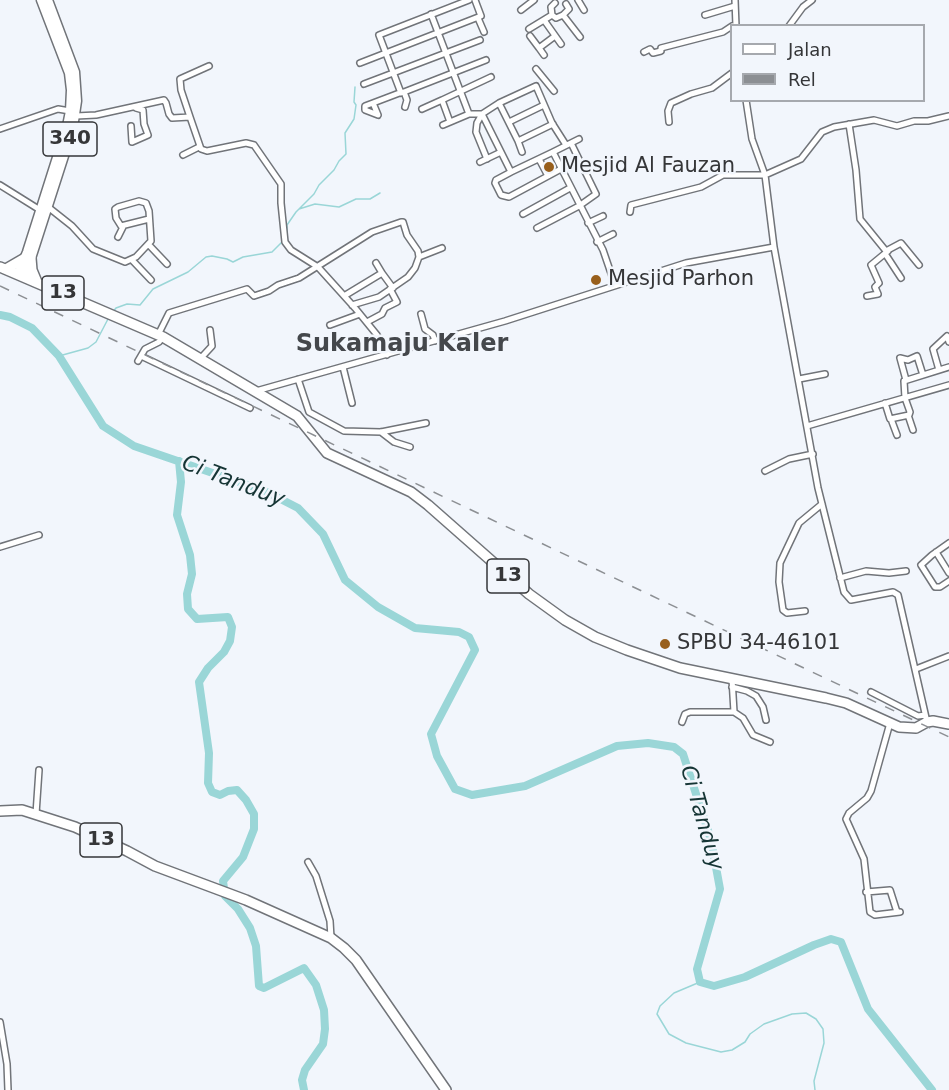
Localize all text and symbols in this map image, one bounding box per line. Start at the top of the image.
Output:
legend [730,24,925,102]
text: Jalan [788,39,832,60]
text: Rel [788,69,816,90]
road number: 340 [43,122,97,156]
place label: Mesjid Al Fauzan [561,154,735,180]
marker: Mesjid Al Fauzan [542,160,556,174]
place label: Mesjid Parhon [608,267,754,293]
marker: Mesjid Parhon [589,273,603,287]
road number: 13 [42,276,84,310]
district label: Sukamaju Kaler [296,331,508,359]
water label: Ci Tanduy [178,450,288,514]
road number: 13 [487,559,529,593]
place label: SPBU 34-46101 [677,631,841,657]
marker: SPBU 34-46101 [658,637,672,651]
water label: Ci Tanduy [673,762,729,874]
road number: 13 [80,823,122,857]

